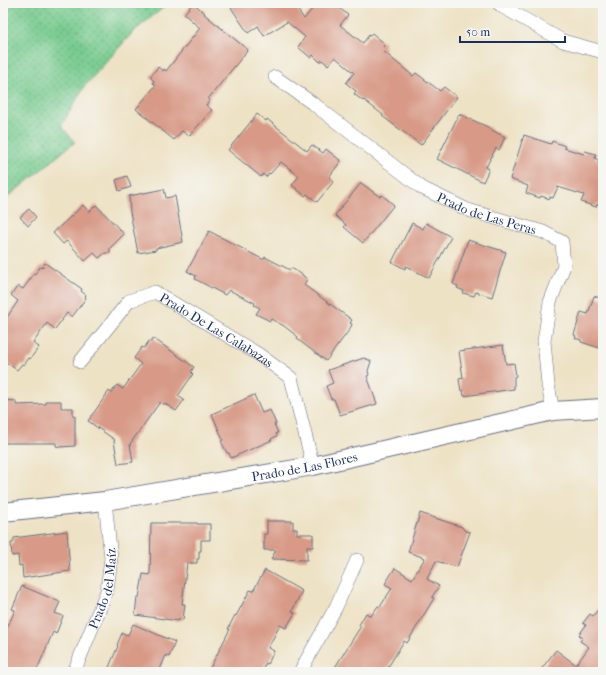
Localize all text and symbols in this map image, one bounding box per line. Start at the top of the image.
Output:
scale bar [460,18,565,44]
text: 50 m [466,25,490,39]
street label: Prado de Las Peras [435,189,538,238]
street label: Prado De Las Calabazas [157,290,276,371]
street label: Prado de Las Flores [250,449,359,484]
street label: Prado del Maíz [85,547,119,631]

